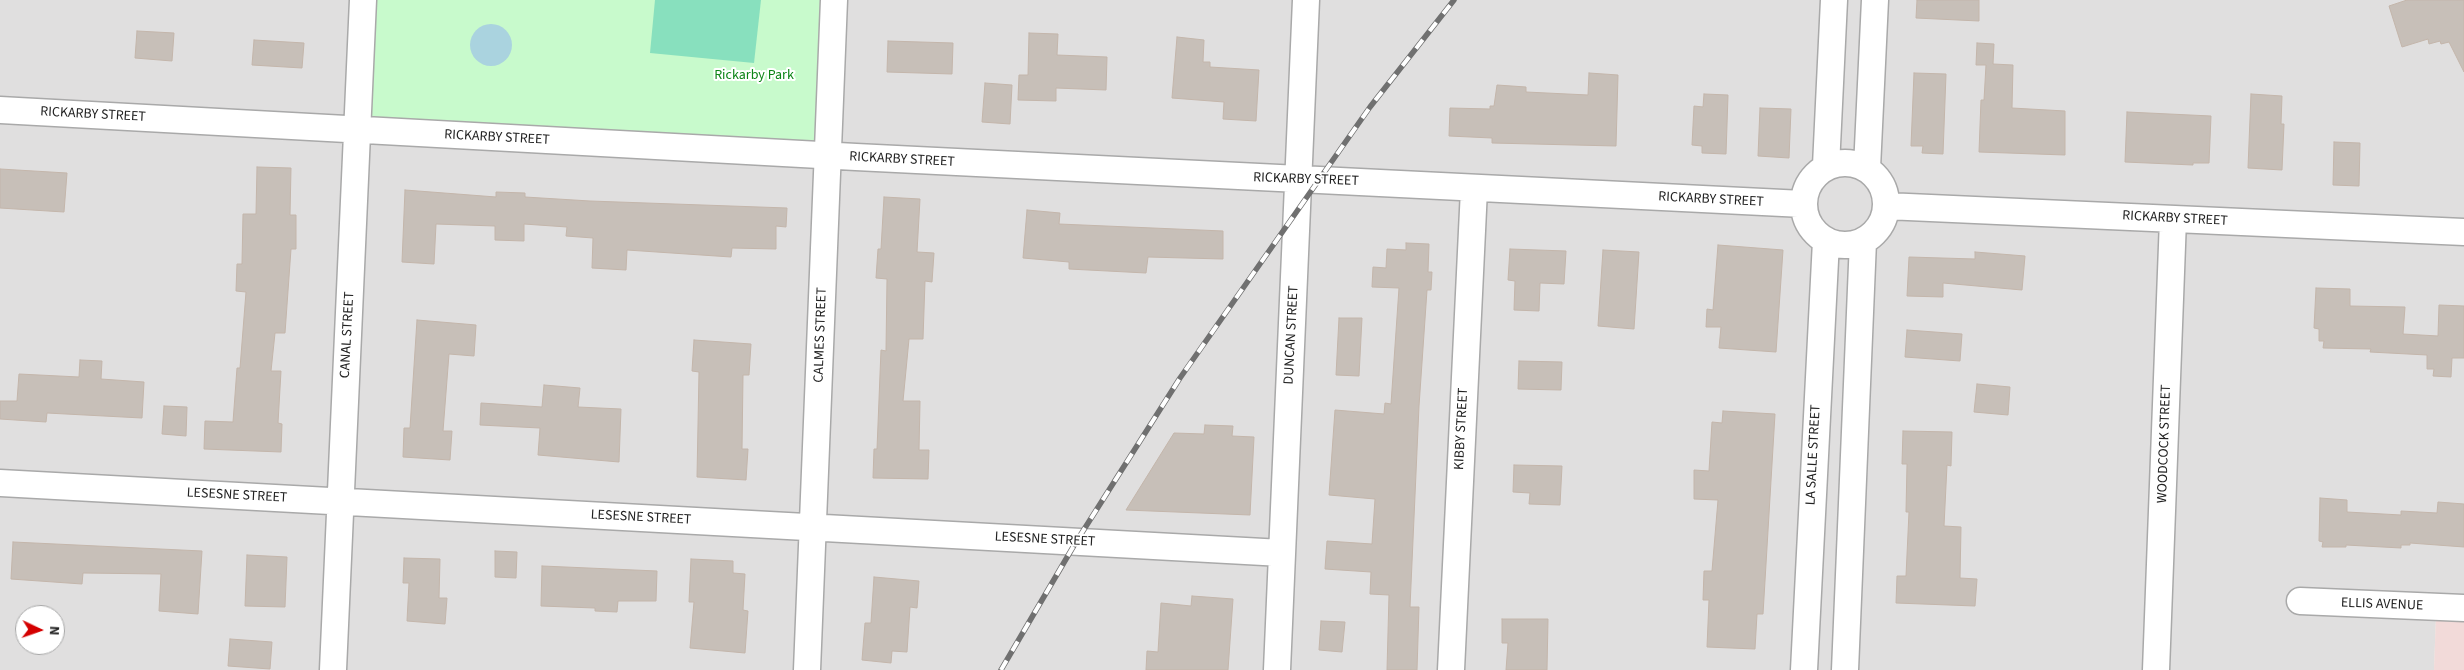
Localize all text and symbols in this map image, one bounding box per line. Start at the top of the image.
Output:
park label: Rickarby Park [714,68,794,84]
street label: RICKARBY STREET [40,104,146,126]
street label: RICKARBY STREET [444,127,550,149]
street label: RICKARBY STREET [849,149,955,171]
street label: RICKARBY STREET [1253,170,1359,190]
street label: RICKARBY STREET [1658,189,1764,211]
street label: RICKARBY STREET [2122,208,2228,230]
street label: DUNCAN STREET [1281,285,1303,385]
street label: CALMES STREET [811,287,831,383]
street label: CANAL STREET [337,291,359,379]
street label: WOODCOCK STREET [2155,384,2175,504]
street label: KIBBY STREET [1451,387,1473,471]
street label: LA SALLE STREET [1803,404,1825,506]
street label: LESESNE STREET [186,485,288,507]
street label: LESESNE STREET [590,507,692,529]
street label: LESESNE STREET [994,529,1096,551]
street label: ELLIS AVENUE [2341,595,2423,615]
north arrow [15,605,65,655]
text: N [44,626,64,636]

